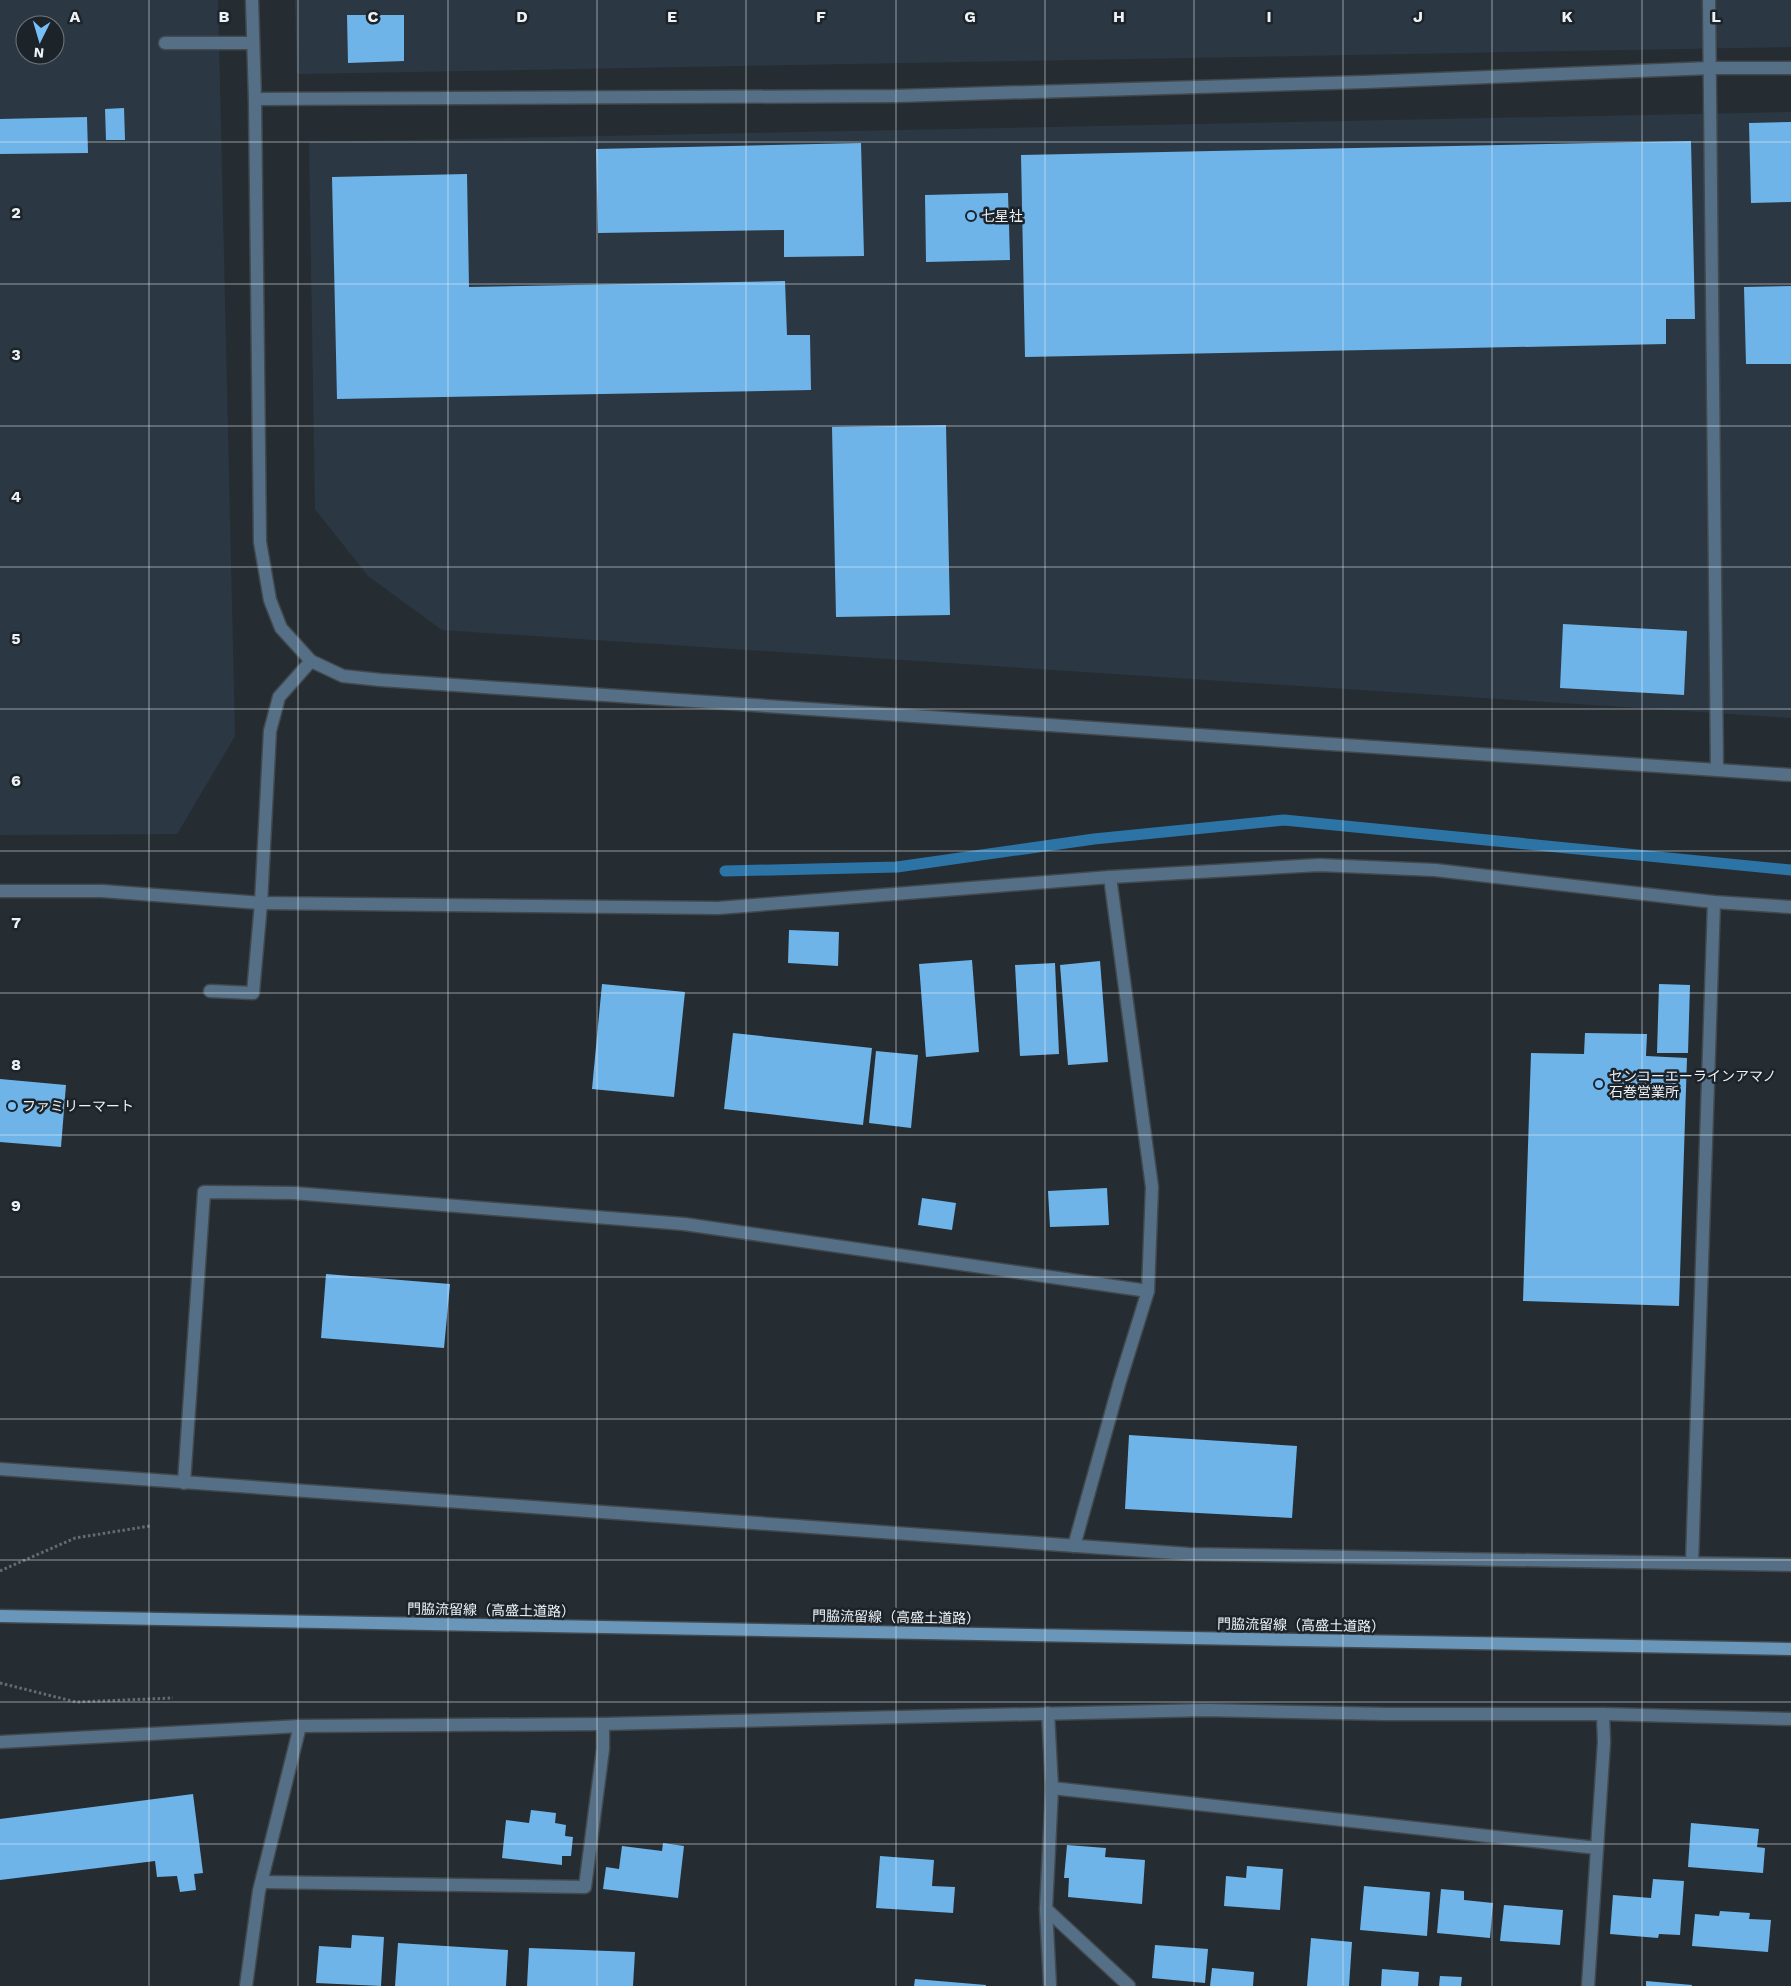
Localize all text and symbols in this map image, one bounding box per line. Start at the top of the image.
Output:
text: A [70,7,81,26]
text: B [219,7,230,26]
text: C [368,7,379,26]
text: D [516,7,528,26]
text: E [667,7,677,26]
text: F [816,7,826,26]
text: G [964,7,976,26]
text: H [1113,7,1125,26]
text: I [1266,7,1272,26]
text: J [1413,7,1423,26]
text: K [1561,7,1573,26]
text: L [1711,7,1721,26]
north arrow [15,15,65,65]
text: N [33,45,45,61]
text: 2 [11,203,21,222]
place label: 七星社 [981,208,1023,224]
marker: 七星社 [965,210,977,222]
text: 3 [11,345,21,364]
text: 4 [11,487,21,506]
text: 5 [11,629,21,648]
text: 6 [11,771,21,790]
text: 7 [11,913,21,932]
text: 8 [11,1055,21,1074]
place label: センコーエーラインアマノ 石巻営業所 [1609,1068,1777,1100]
marker: センコーエーラインアマノ 石巻営業所 [1593,1078,1605,1090]
place label: ファミリーマート [22,1098,134,1114]
marker: ファミリーマート [6,1100,18,1112]
text: 9 [11,1196,21,1215]
street label: 門脇流留線（高盛土道路） [407,1601,575,1619]
street label: 門脇流留線（高盛土道路） [812,1608,980,1626]
street label: 門脇流留線（高盛土道路） [1217,1616,1385,1634]

